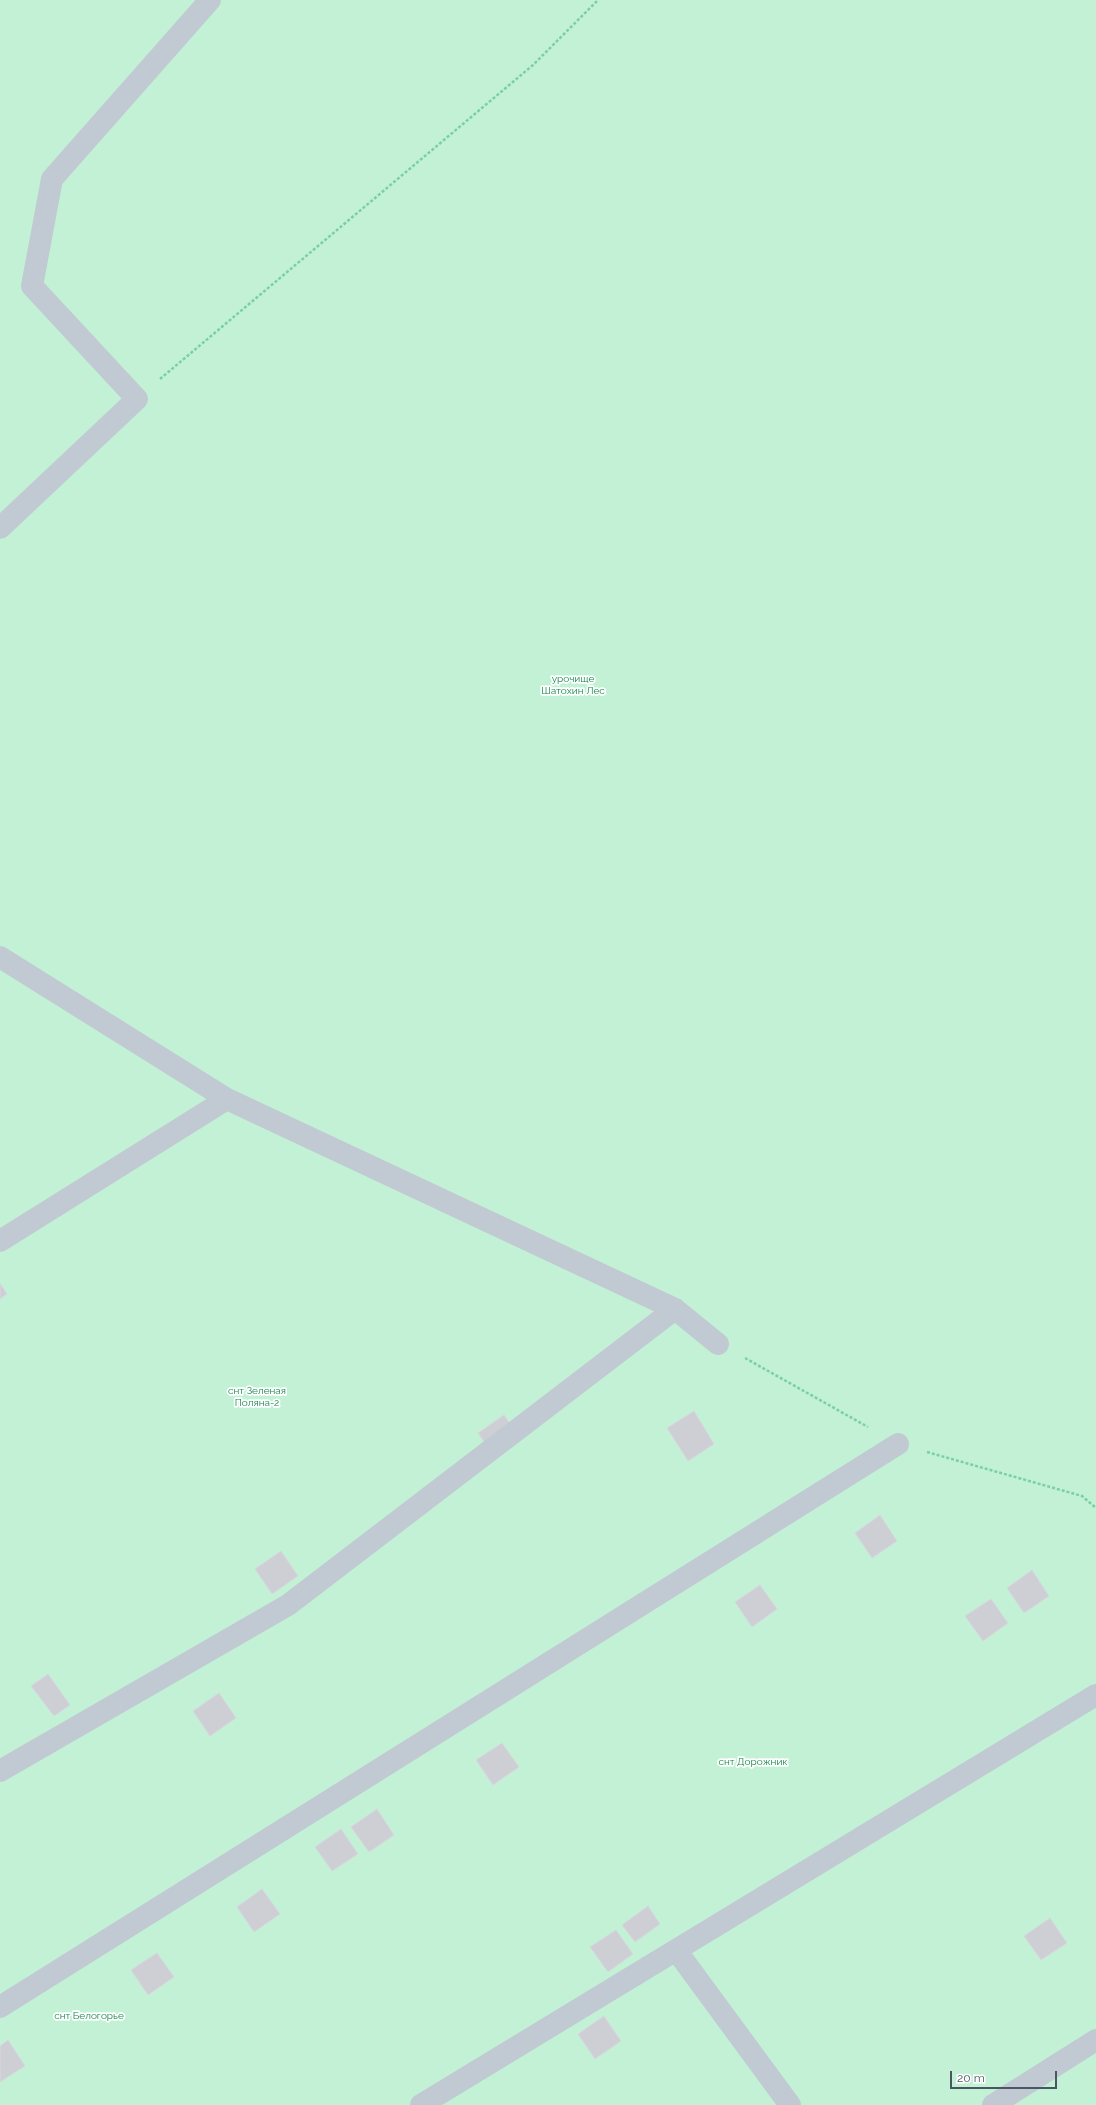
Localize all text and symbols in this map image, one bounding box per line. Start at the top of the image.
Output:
park label: урочище Шатохин Лес [541,673,605,696]
park label: снт Зеленая Поляна-2 [228,1385,286,1408]
park label: снт Дорожник [718,1756,788,1768]
park label: снт Белогорье [54,2010,124,2022]
scale bar [952,2063,1059,2089]
text: 20 m [957,2071,985,2085]

